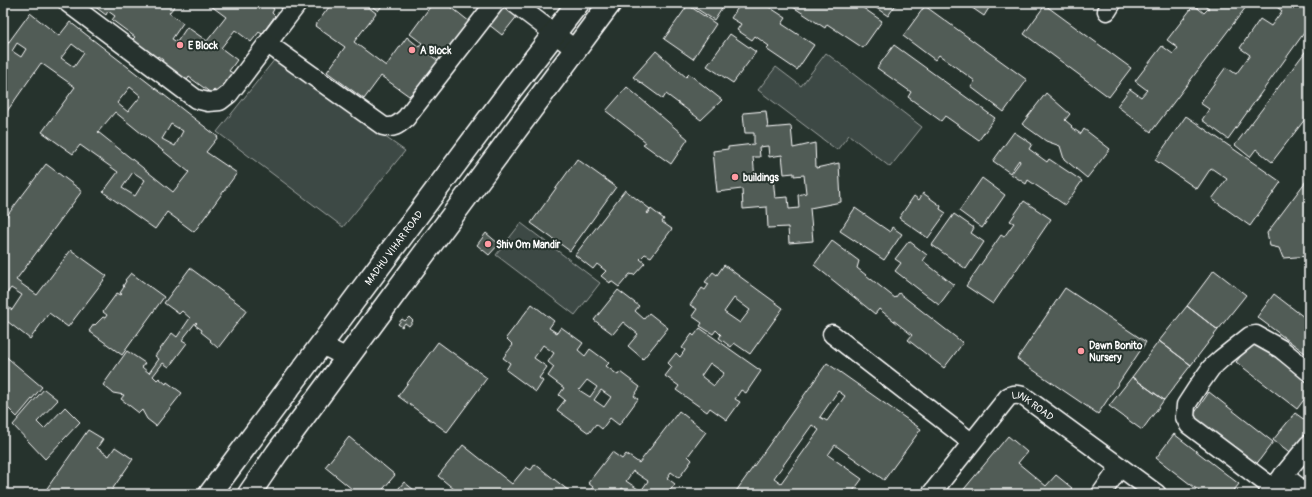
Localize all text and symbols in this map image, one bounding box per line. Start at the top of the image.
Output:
marker: E Block [175,40,185,50]
place label: E Block [188,40,219,52]
marker: A Block [407,45,417,55]
place label: A Block [420,45,452,57]
marker: buildings [730,172,740,182]
place label: buildings [743,172,779,184]
street label: MADHU VIHAR ROAD [362,209,426,288]
marker: Shiv Om Mandir [483,239,493,249]
place label: Shiv Om Mandir [496,239,561,251]
place label: Dawn Bonito Nursery [1089,340,1143,364]
marker: Dawn Bonito Nursery [1076,346,1086,356]
street label: LINK ROAD [1011,389,1056,423]

